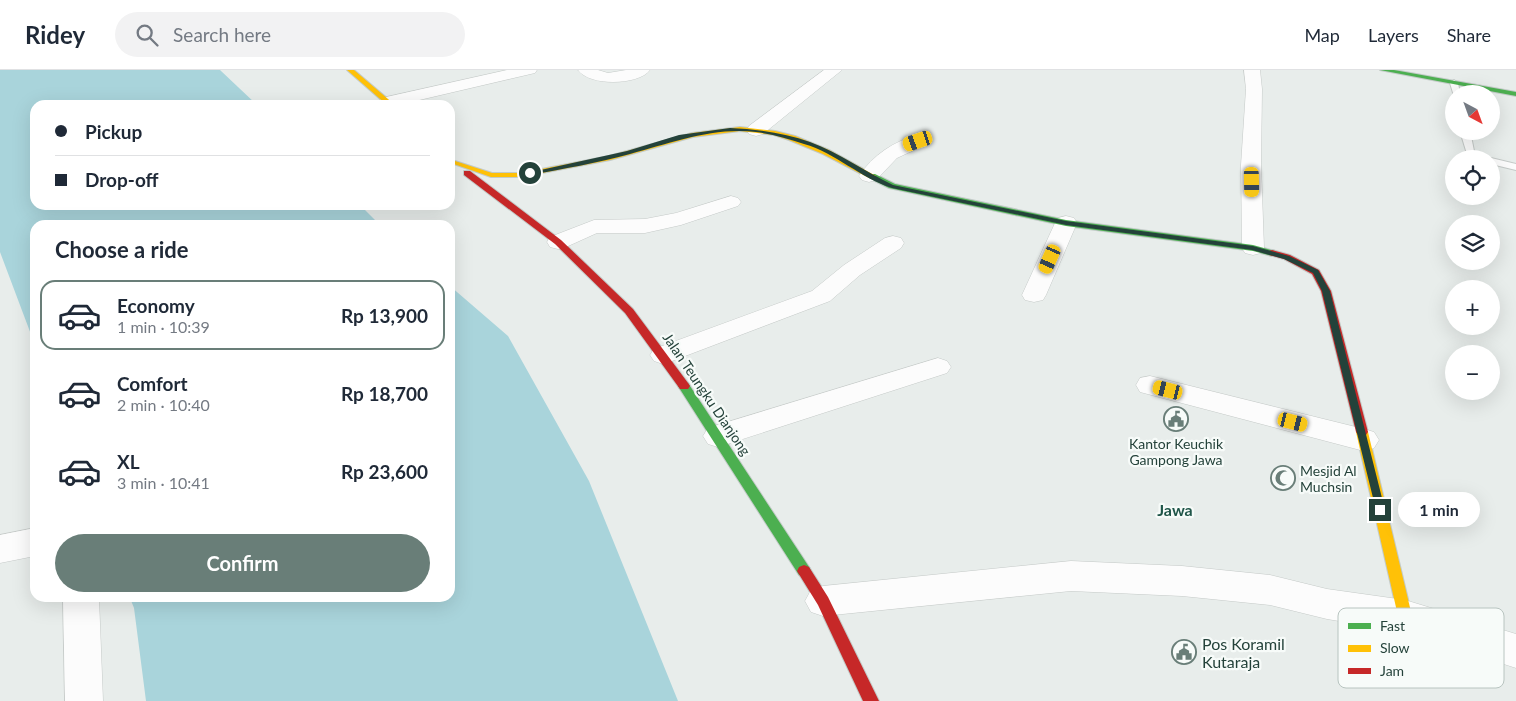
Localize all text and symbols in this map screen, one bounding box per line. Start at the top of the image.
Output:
search box [115,12,465,57]
text: Ridey [25,20,85,49]
icon: search [133,21,161,49]
text: Search here [173,23,271,46]
text: Map [1304,24,1340,46]
text: Layers [1368,24,1419,46]
text: Share [1447,24,1491,46]
north arrow [1445,85,1500,140]
map controls [1445,85,1500,400]
text: Pickup [85,120,142,143]
car [901,129,934,153]
button: locate [1445,150,1500,205]
route start [519,162,541,184]
car [1244,167,1259,197]
text: Drop-off [85,168,159,191]
button: layers [1445,215,1500,270]
text: Choose a ride [55,236,189,263]
car [1037,242,1062,276]
button: + [1445,280,1500,335]
icon: car [57,293,102,338]
text: Economy [117,294,195,317]
text: Rp 13,900 [341,304,428,327]
text: 1 min · 10:39 [117,317,210,336]
street label: Jalan Teungku Dianjong [660,329,754,459]
button: − [1445,345,1500,400]
icon: car [57,371,102,416]
text: Comfort [117,372,188,395]
car [1151,379,1184,401]
text: Rp 18,700 [341,382,428,405]
text: 2 min · 10:40 [117,395,210,414]
public building icon: Kantor Keuchik Gampong Jawa [1163,406,1189,432]
car [1276,411,1309,433]
place label: Kantor Keuchik Gampong Jawa [1129,435,1224,468]
icon: car [57,449,102,494]
text: XL [117,450,140,473]
text: Rp 23,600 [341,460,428,483]
place label: Mesjid Al Muchsin [1300,462,1357,495]
mosque icon: Mesjid Al Muchsin [1270,465,1296,491]
text: 3 min · 10:41 [117,473,210,492]
callout: 1 min [1398,492,1480,528]
route end [1369,499,1391,521]
district label: Jawa [1157,500,1193,519]
text: 1 min [1419,500,1459,519]
button: Confirm [55,534,430,592]
legend [1338,608,1504,688]
text: Fast [1380,617,1405,634]
place label: Pos Koramil Kutaraja [1202,634,1285,671]
public building icon: Pos Koramil Kutaraja [1171,639,1197,665]
text: Slow [1380,639,1410,656]
text: Jam [1380,662,1404,679]

